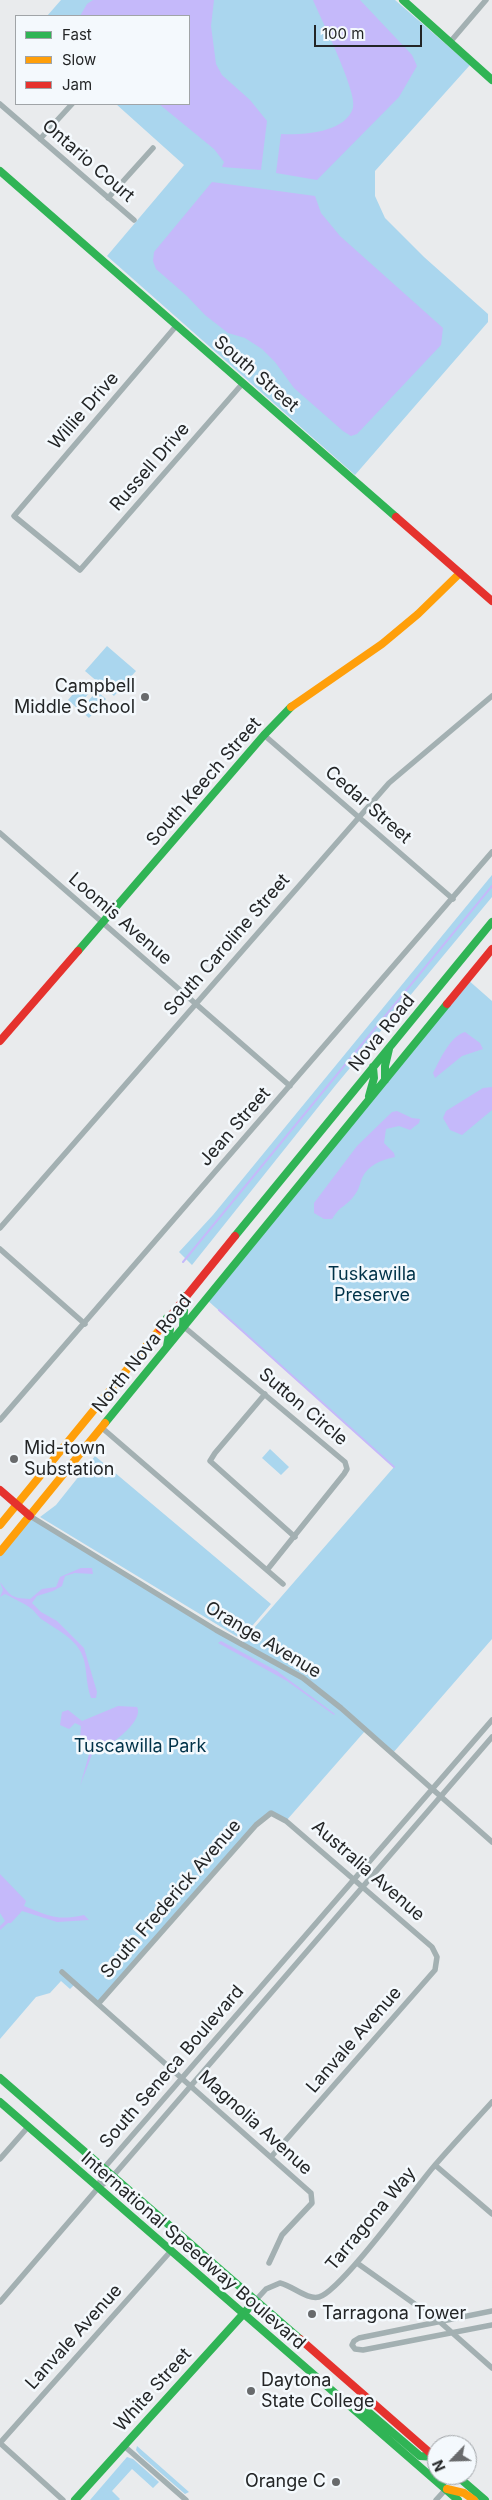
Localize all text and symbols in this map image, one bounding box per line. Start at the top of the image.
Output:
legend [15,15,190,105]
scale bar [317,15,424,47]
text: 100 m [322,24,364,43]
text: Fast [62,25,92,44]
text: Slow [62,50,96,69]
text: Jam [62,75,92,94]
street label: Ontario Court [37,115,139,207]
street label: South Street [209,331,303,417]
street label: Willie Drive [45,368,123,454]
street label: Russell Drive [106,418,194,516]
place label: Campbell Middle School [14,676,135,719]
marker: Campbell Middle School [139,691,151,703]
street label: South Keech Street [142,713,266,851]
street label: Cedar Street [320,762,416,848]
street label: Loomis Avenue [64,868,176,970]
street label: South Caroline Street [160,870,294,1020]
street label: Nova Road [344,990,420,1076]
street label: Jean Street [195,1083,275,1171]
park label: Tuskawilla Preserve [328,1264,416,1306]
street label: North Nova Road [88,1291,196,1417]
street label: Sutton Circle [254,1364,352,1450]
place label: Mid-town Substation [24,1438,114,1480]
marker: Mid-town Substation [8,1453,20,1465]
street label: Orange Avenue [201,1597,325,1683]
park label: Tuscawilla Park [74,1736,206,1758]
street label: South Frederick Avenue [96,1815,246,1983]
street label: Australia Avenue [307,1816,429,1926]
street label: South Seneca Boulevard [95,1981,249,2153]
street label: Lanvale Avenue [302,1982,406,2098]
street label: Magnolia Avenue [194,2066,316,2180]
street label: International Speedway Boulevard [76,2148,310,2354]
street label: Tarragona Way [321,2163,421,2275]
street label: Lanvale Avenue [21,2280,127,2394]
place label: Tarragona Tower [322,2303,466,2325]
marker: Tarragona Tower [306,2308,318,2320]
street label: White Street [110,2344,196,2436]
place label: Daytona State College [261,2370,375,2412]
marker: Daytona State College [245,2385,257,2397]
north arrow [427,2435,477,2485]
text: N [429,2458,449,2474]
place label: Orange C [245,2471,326,2493]
marker: Orange C [330,2476,342,2488]

